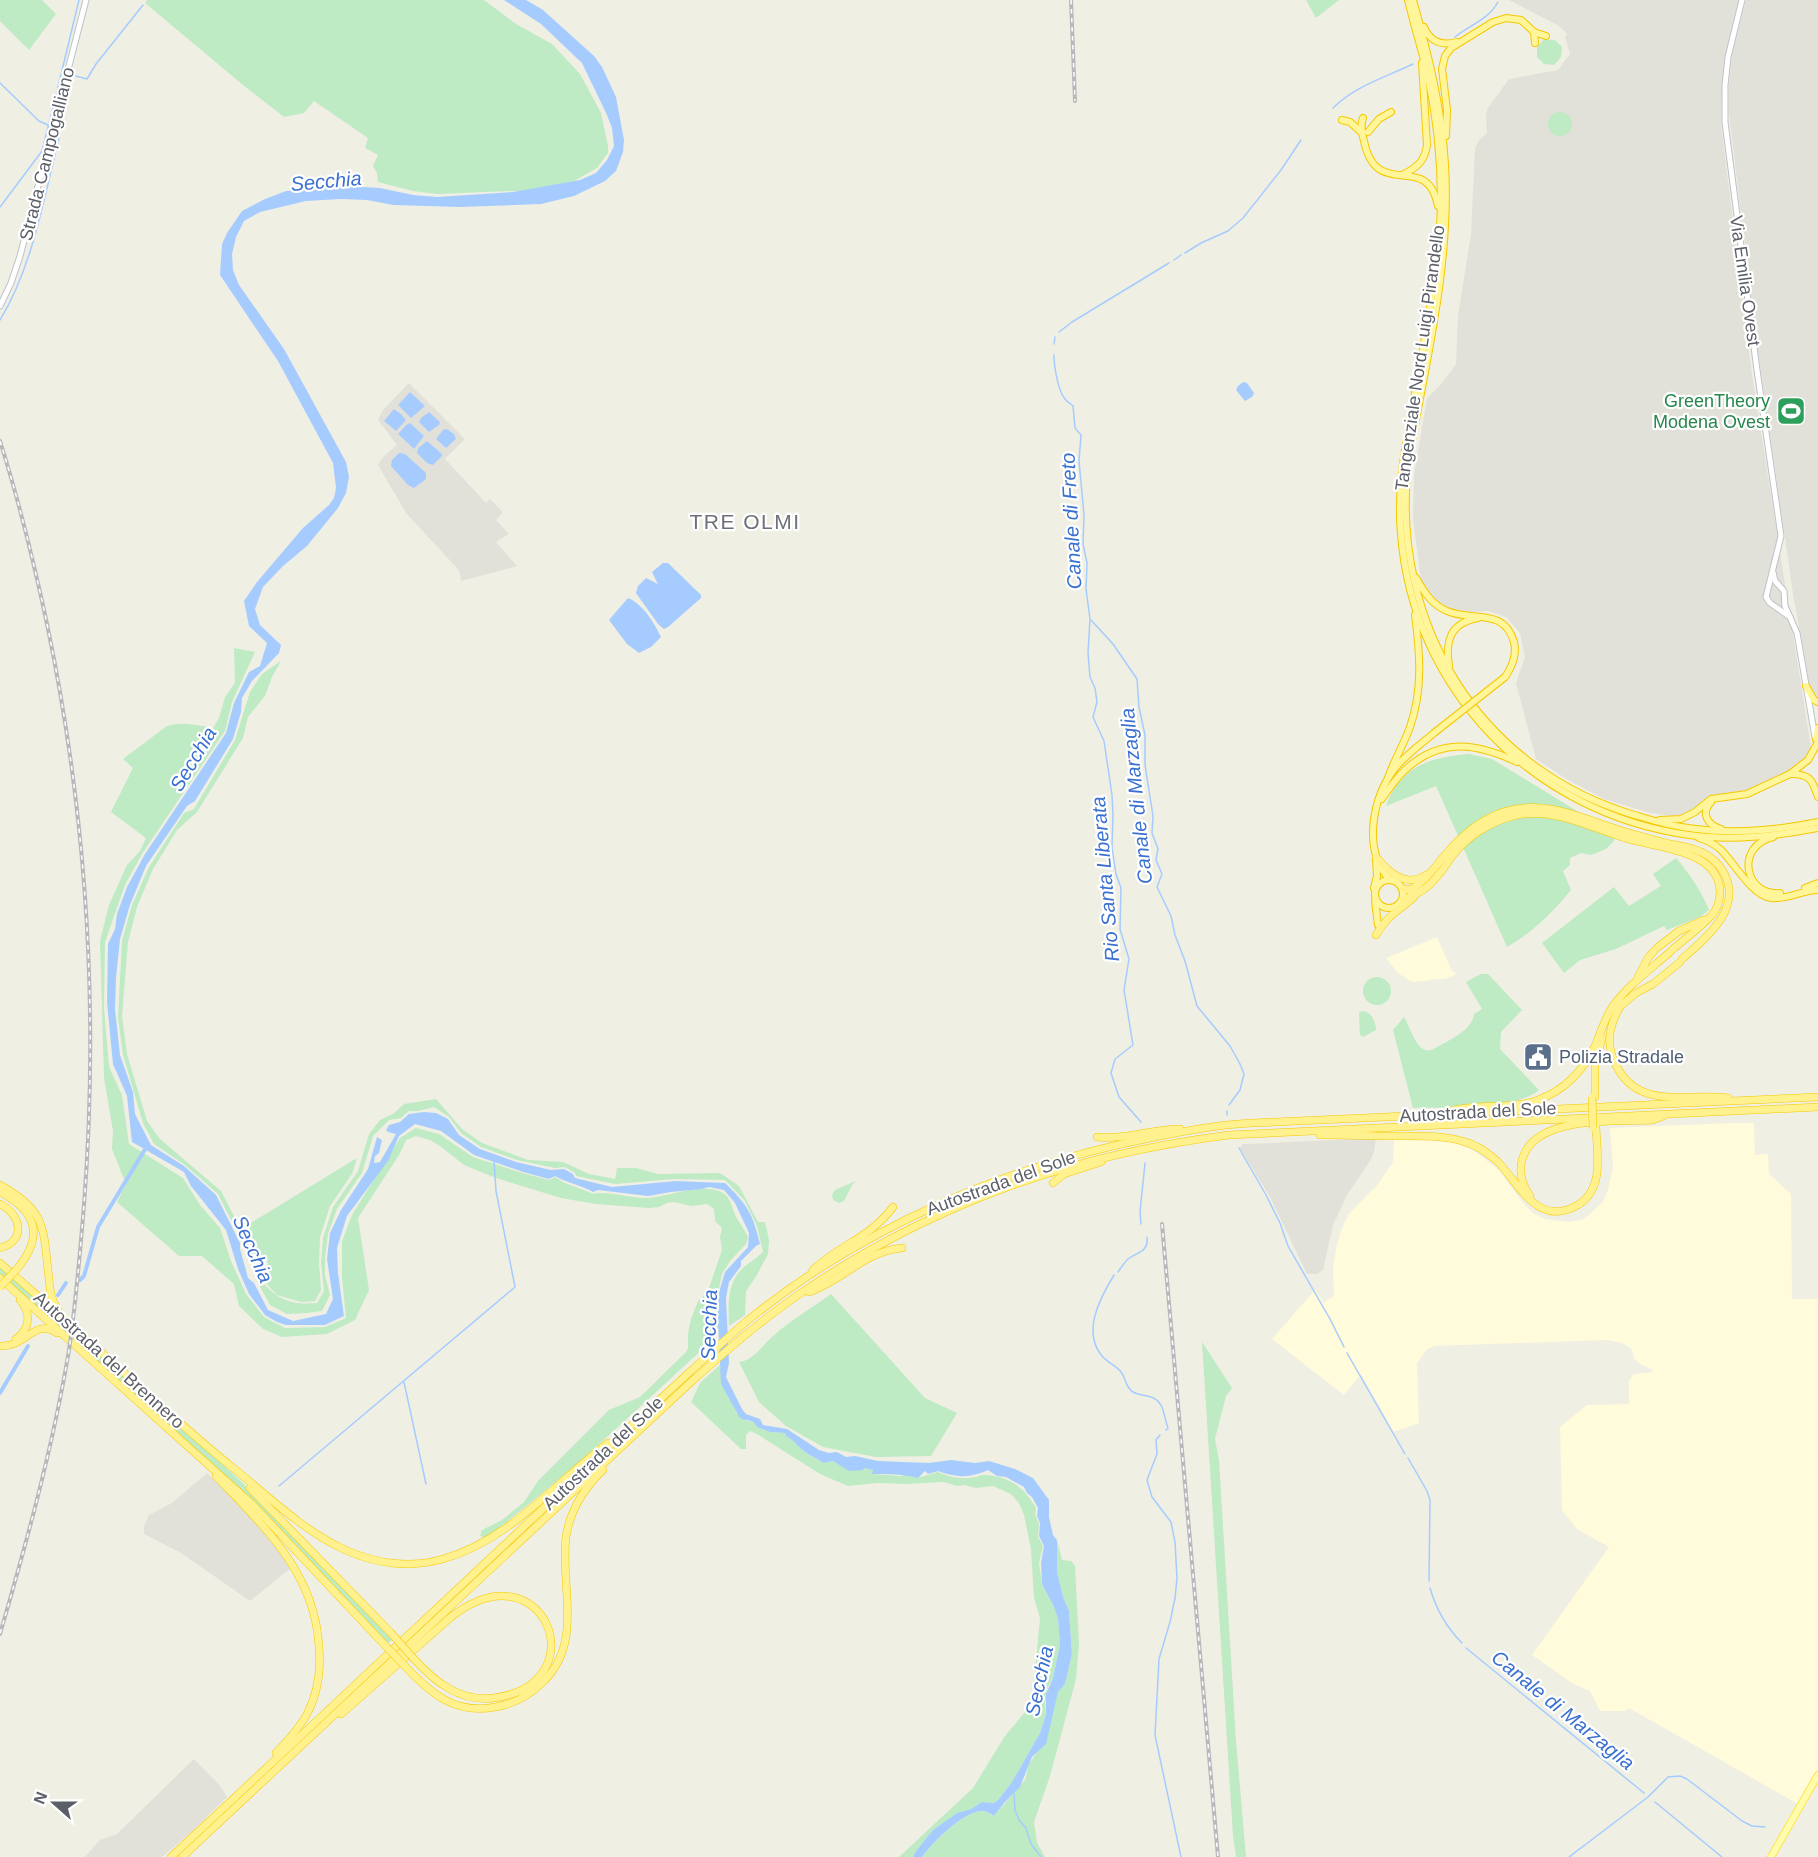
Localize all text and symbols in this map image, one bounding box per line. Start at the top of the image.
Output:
street label: Strada Campogalliano [16,65,78,243]
water label: Secchia [290,167,362,195]
street label: Via Emilia Ovest [1726,214,1764,348]
street label: Tangenziale Nord Luigi Pirandello [1391,224,1449,492]
place label: GreenTheory Modena Ovest [1653,391,1770,432]
sports icon: GreenTheory Modena Ovest [1775,395,1807,427]
water label: Canale di Freto [1056,452,1086,590]
district label: TRE OLMI [689,510,801,533]
water label: Canale di Marzaglia [1116,707,1156,885]
water label: Secchia [165,723,221,795]
water label: Rio Santa Liberata [1087,796,1123,962]
public building icon: Polizia Stradale [1522,1041,1554,1073]
place label: Polizia Stradale [1559,1047,1684,1067]
street label: Autostrada del Sole [1399,1098,1557,1126]
street label: Autostrada del Sole [924,1147,1078,1219]
water label: Secchia [228,1212,278,1286]
street label: Autostrada del Brennero [30,1287,188,1433]
water label: Secchia [697,1289,721,1361]
street label: Autostrada del Sole [539,1392,667,1514]
water label: Secchia [1021,1644,1057,1718]
water label: Canale di Marzaglia [1487,1646,1639,1774]
north arrow [24,1773,84,1833]
text: N [30,1789,50,1806]

